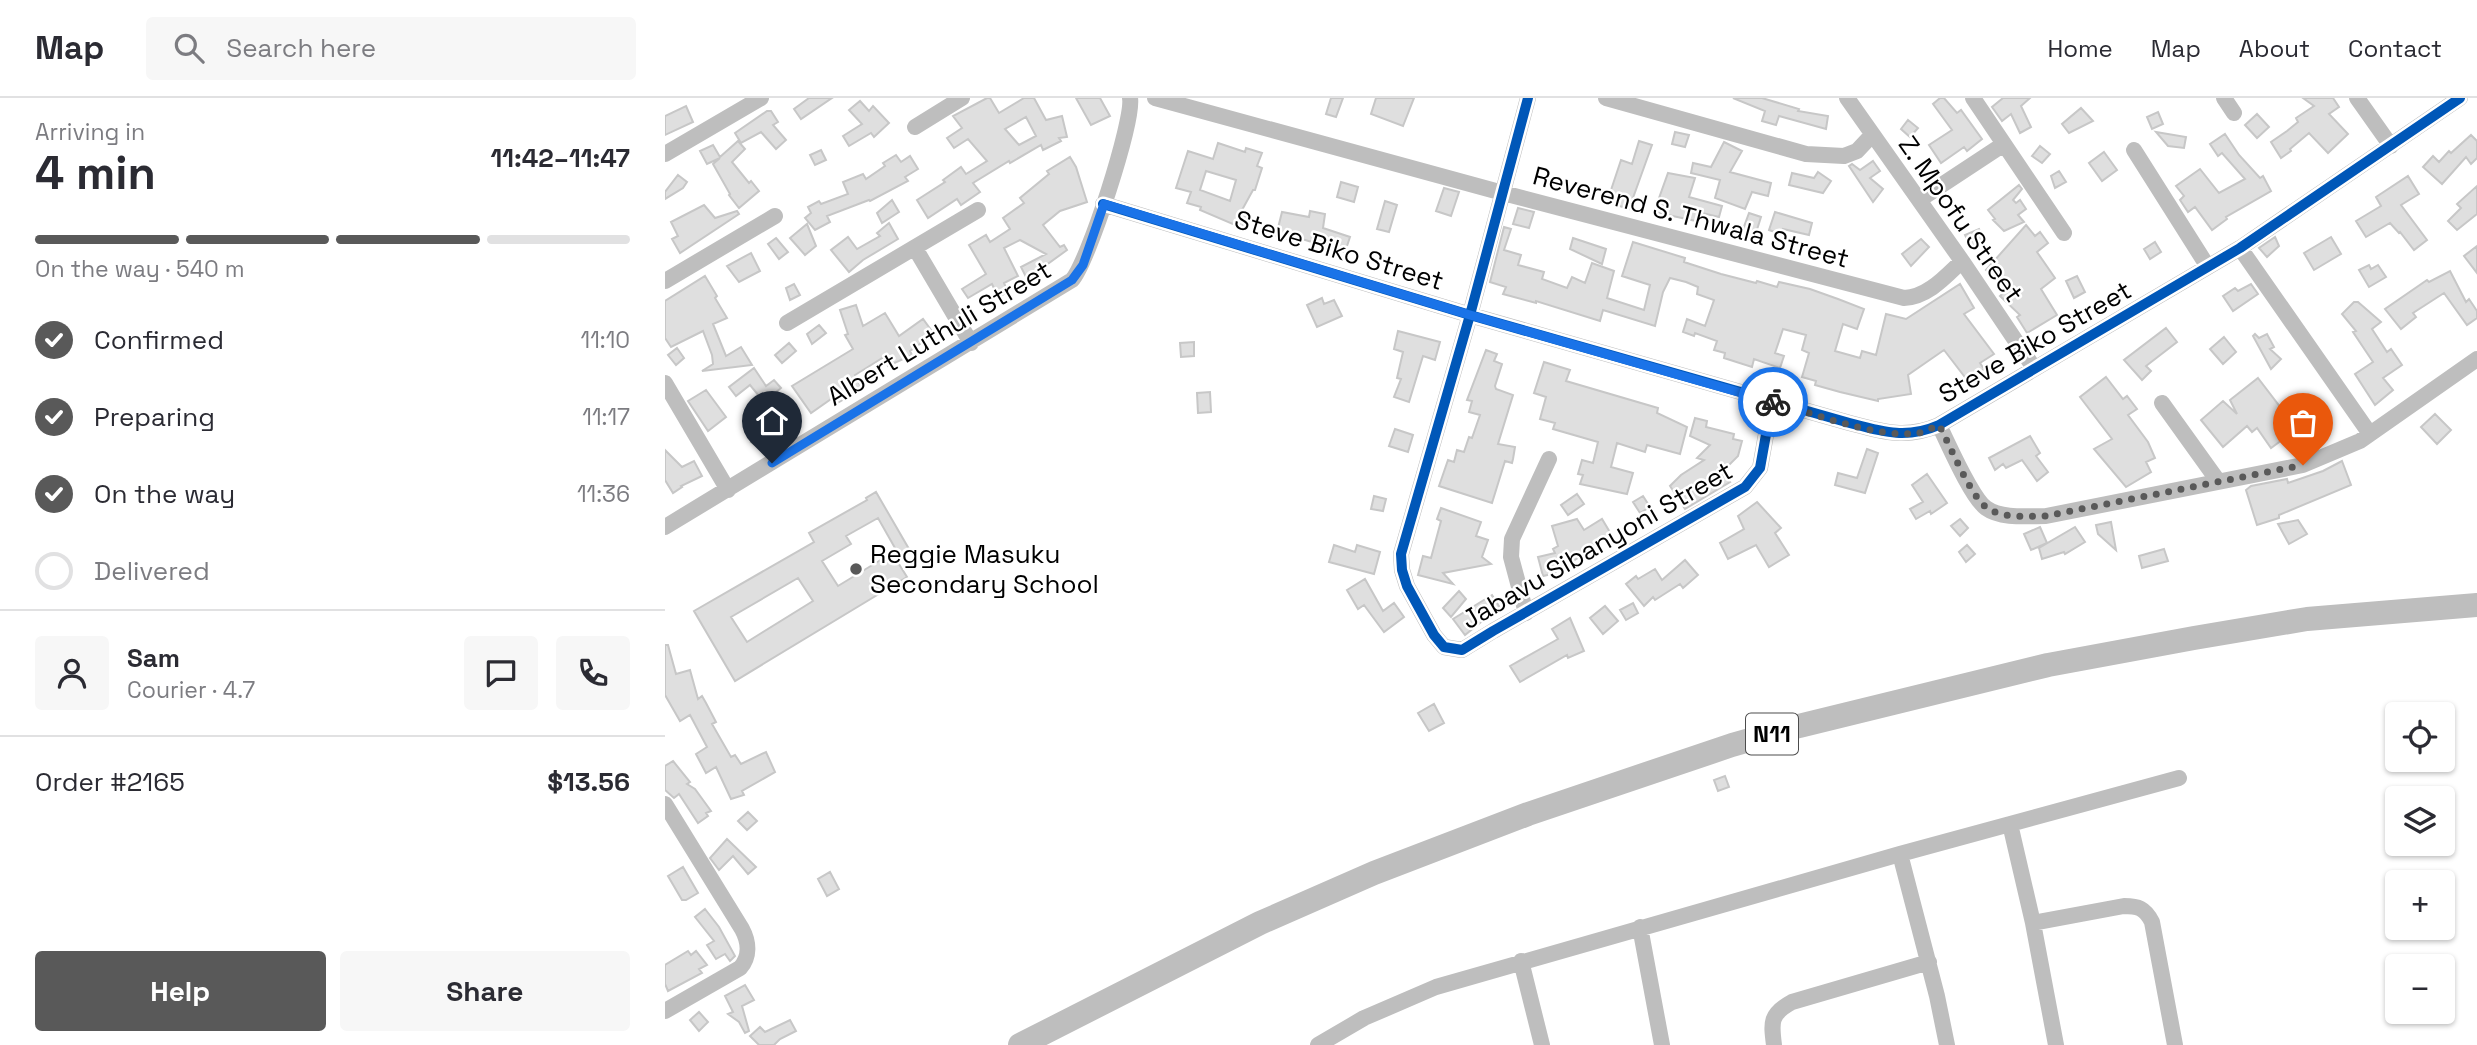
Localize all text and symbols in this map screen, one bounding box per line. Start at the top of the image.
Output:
search box [146,17,636,80]
text: Map [35,27,104,69]
icon: search [170,29,208,67]
text: Search here [226,31,376,65]
text: Home [2047,33,2113,64]
text: Map [2151,33,2201,64]
text: About [2239,33,2310,64]
text: Contact [2348,33,2442,64]
text: Arriving in [35,117,145,147]
street label: Z. Mpofu Street [1891,129,2031,309]
text: 11:42–11:47 [490,141,630,175]
text: 4 min [35,144,156,202]
street label: Reverend S. Thwala Street [1529,158,1853,276]
street label: Steve Biko Street [1230,202,1448,298]
street label: Albert Luthuli Street [821,253,1057,413]
text: On the way · 540 m [35,254,245,284]
street label: Steve Biko Street [1933,273,2137,411]
icon: check [35,321,73,359]
text: Confirmed [94,323,224,357]
text: 11:10 [581,325,630,355]
courier [1738,367,1808,437]
icon: bike [1754,383,1792,421]
pin [742,391,802,463]
pin [2273,393,2333,465]
icon: check [35,398,73,436]
text: Preparing [94,400,215,434]
text: 11:17 [582,402,630,432]
icon: home [753,402,791,440]
icon: bag [2284,404,2322,442]
street label: Jabavu Sibanyoni Street [1455,453,1739,637]
icon: check [35,475,73,513]
text: On the way [94,477,235,511]
text: 11:36 [577,479,630,509]
place label: Reggie Masuku Secondary School [870,537,1099,601]
text: Delivered [94,554,210,588]
marker: Reggie Masuku Secondary School [848,561,864,577]
button: person [35,636,109,710]
button: chat [464,636,538,710]
button: phone [556,636,630,710]
text: Sam [127,641,180,675]
text: Courier · 4.7 [127,675,255,705]
map controls [2385,702,2455,1024]
button: locate [2385,702,2455,772]
road number: N11 [1746,714,1798,754]
text: Order #2165 [35,765,185,799]
text: $13.56 [547,765,630,799]
button: layers [2385,786,2455,856]
button: + [2385,870,2455,940]
button: Help [35,951,326,1031]
button: Share [340,951,630,1031]
button: − [2385,954,2455,1024]

